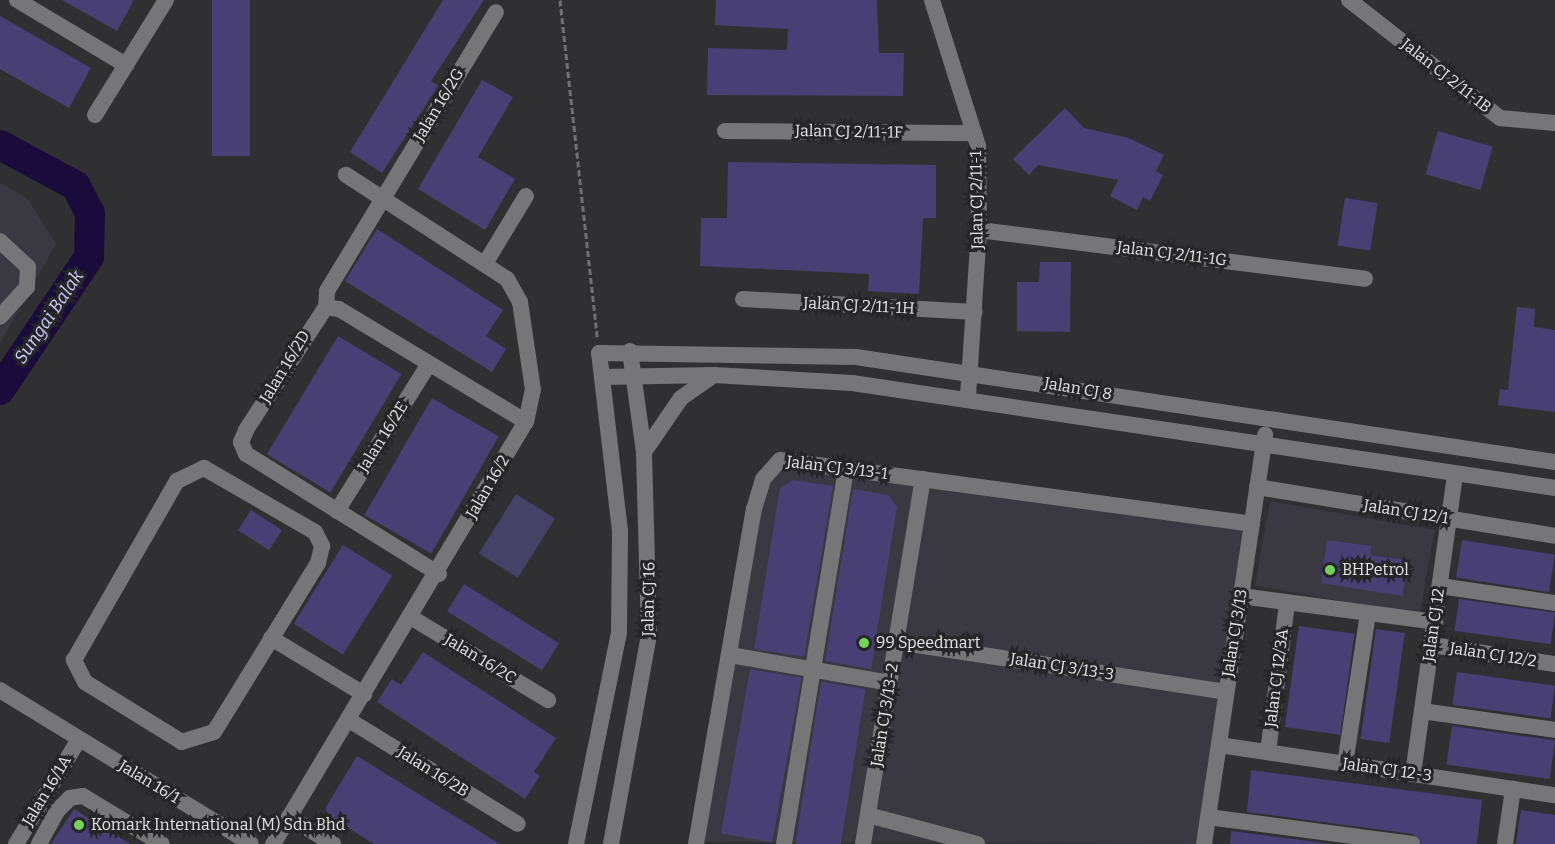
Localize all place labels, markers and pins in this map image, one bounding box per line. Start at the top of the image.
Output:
place label: BHPetrol [1342,560,1409,580]
marker: BHPetrol [1323,563,1337,577]
place label: 99 Speedmart [876,633,980,653]
marker: 99 Speedmart [857,636,871,650]
place label: Komark International (M) Sdn Bhd [91,815,345,835]
marker: Komark International (M) Sdn Bhd [72,818,86,832]

